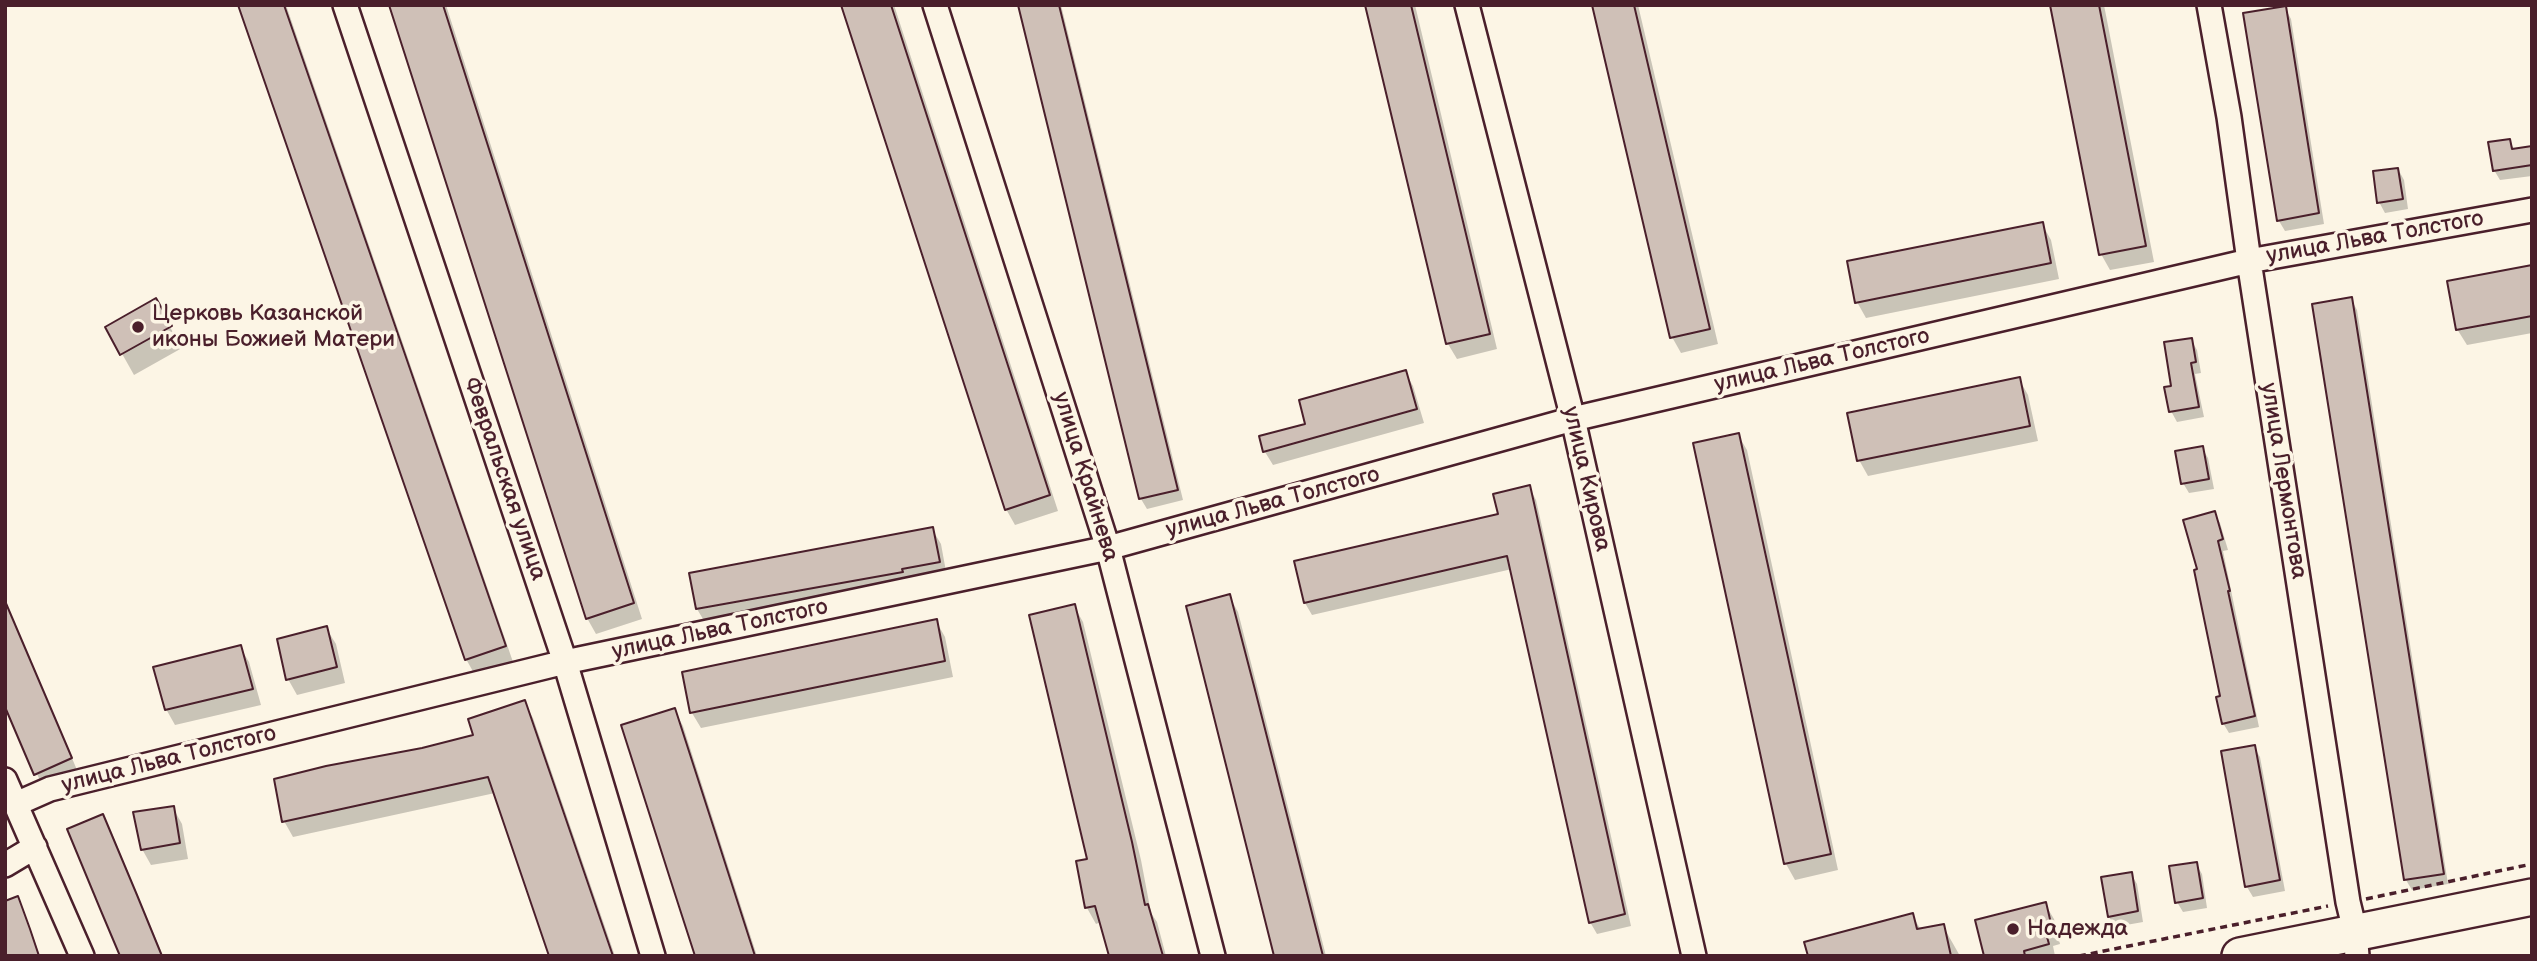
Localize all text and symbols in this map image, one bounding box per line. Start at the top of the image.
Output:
street label: улица Льва Толстого [2264,205,2486,271]
place label: Церковь Казанской иконы Божией Матери [152,300,395,354]
marker: Церковь Казанской иконы Божией Матери [130,319,146,335]
street label: улица Льва Толстого [1712,323,1932,399]
street label: Февральская улица [456,374,552,584]
street label: улица Лермонтова [2254,381,2312,581]
street label: улица Крайнева [1046,389,1124,565]
street label: улица Кирова [1556,404,1616,554]
street label: улица Льва Толстого [1163,461,1383,545]
street label: улица Льва Толстого [610,594,830,666]
street label: улица Льва Толстого [59,720,279,800]
place label: Надежда [2027,915,2128,943]
marker: Надежда [2005,921,2021,937]

